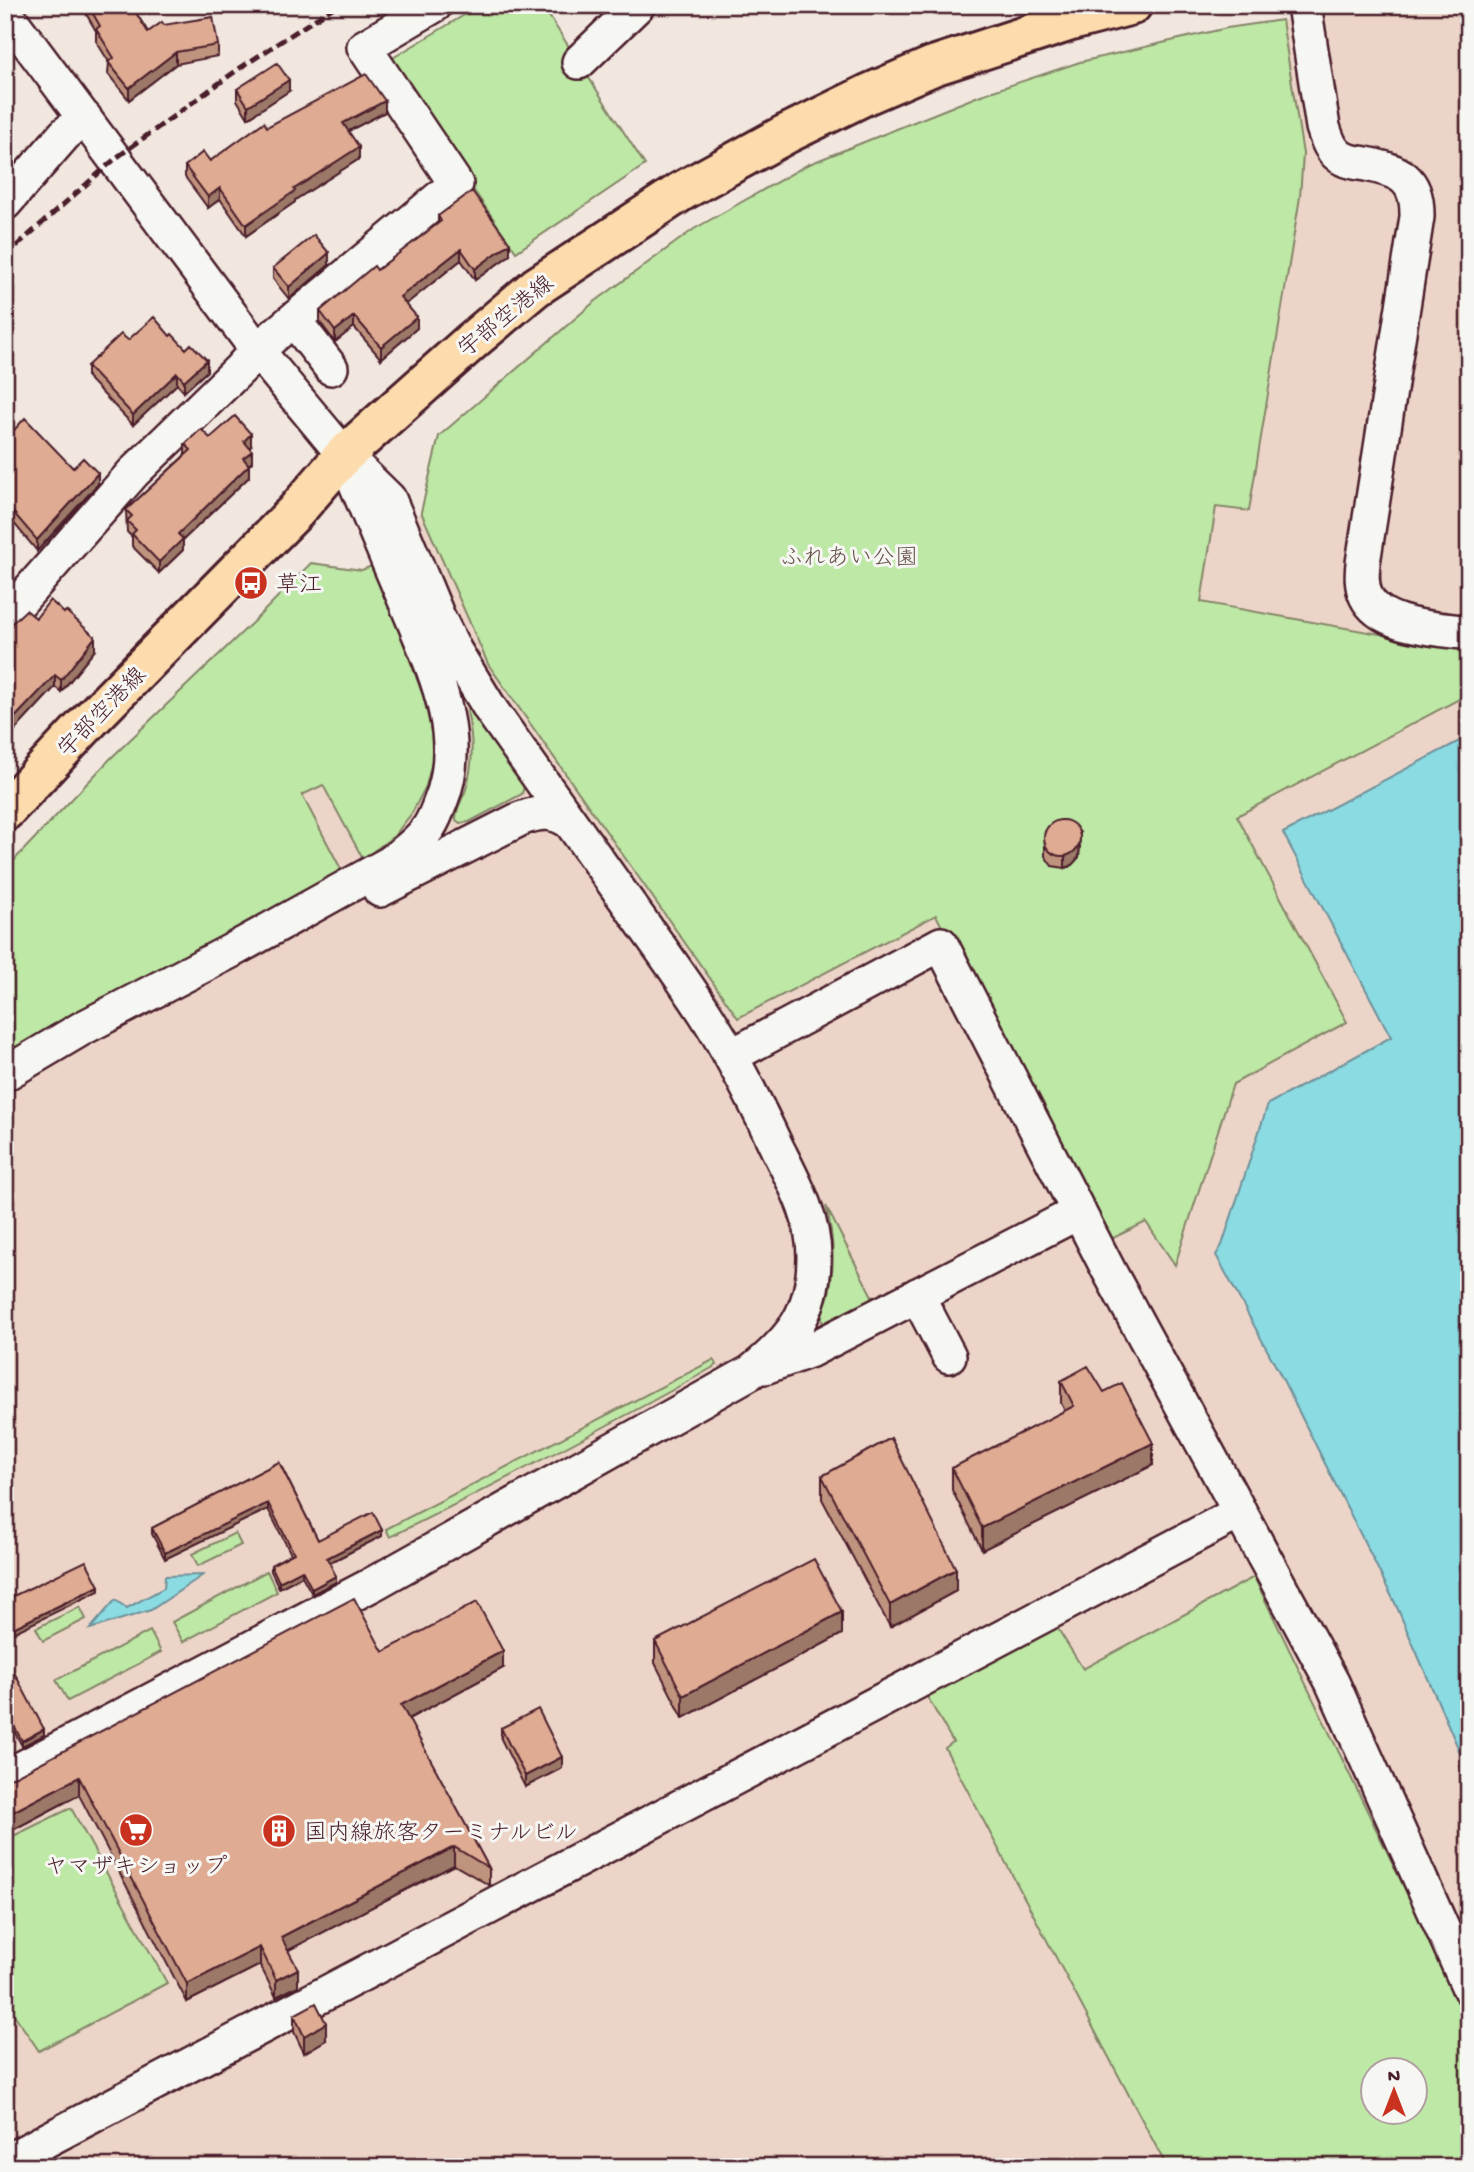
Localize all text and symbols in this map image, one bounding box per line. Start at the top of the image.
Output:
street label: 宇部空港線 [453,270,560,364]
park label: ふれあい公園 [780,546,918,573]
bus stop icon: 草江 [232,564,270,602]
place label: 草江 [276,572,322,600]
street label: 宇部空港線 [53,662,153,764]
supermarket icon: ヤマザキショップ [117,1811,155,1849]
building icon: 国内線旅客ターミナルビル [260,1812,298,1850]
place label: 国内線旅客ターミナルビル [304,1820,578,1848]
place label: ヤマザキショップ [44,1854,228,1882]
north arrow [1358,2056,1428,2126]
text: N [1388,2066,1400,2089]

